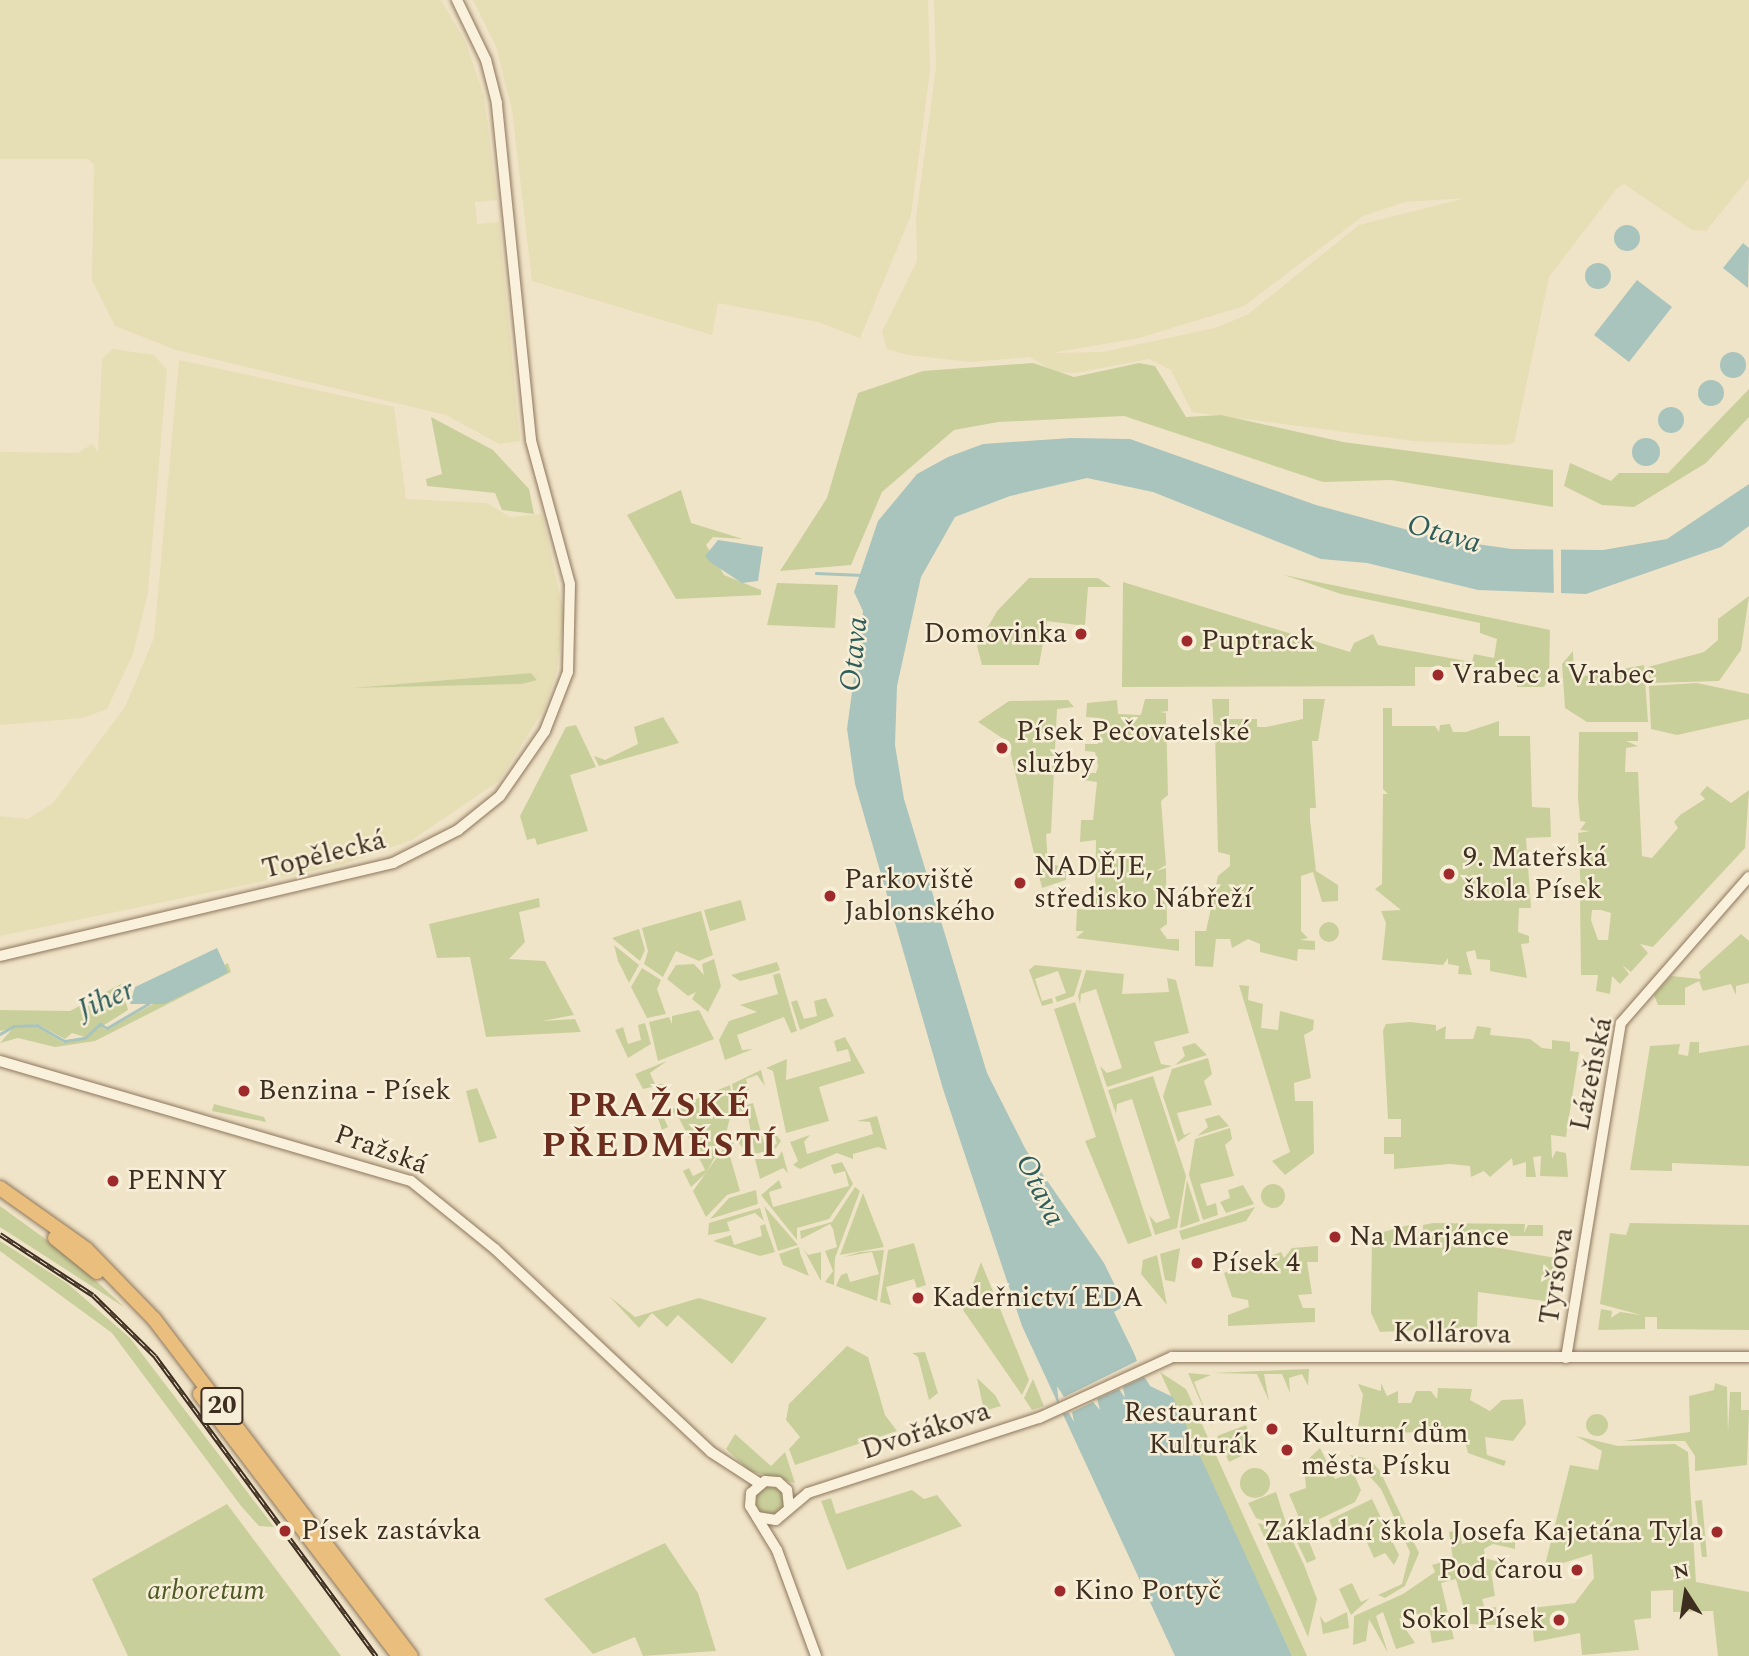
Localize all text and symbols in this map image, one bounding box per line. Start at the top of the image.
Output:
water label: Otava [1403,506,1485,562]
water label: Otava [832,615,876,693]
place label: Domovinka [924,617,1067,651]
place label: Puptrack [1201,624,1315,658]
marker: Domovinka [1073,626,1089,642]
marker: Puptrack [1179,633,1195,649]
place label: Vrabec a Vrabec [1452,658,1655,692]
marker: Vrabec a Vrabec [1430,667,1446,683]
place label: Písek Pečovatelské služby [1016,715,1250,781]
marker: Písek Pečovatelské služby [994,740,1010,756]
street label: Topělecká [259,823,389,887]
place label: 9. Mateřská škola Písek [1463,841,1607,907]
place label: NADĚJE, středisko Nábřeží [1034,850,1253,916]
place label: Parkoviště Jablonského [844,863,995,929]
marker: 9. Mateřská škola Písek [1441,866,1457,882]
marker: NADĚJE, středisko Nábřeží [1012,875,1028,891]
marker: Parkoviště Jablonského [822,888,838,904]
water label: Jiher [72,972,140,1028]
street label: Lázeňská [1564,1014,1620,1134]
place label: Benzina - Písek [258,1074,451,1108]
marker: Benzina - Písek [236,1083,252,1099]
district label: PRAŽSKÉ PŘEDMĚSTÍ [543,1085,777,1167]
street label: Pražská [330,1118,432,1182]
water label: Otava [1007,1148,1073,1232]
place label: PENNY [127,1164,228,1198]
marker: PENNY [105,1173,121,1189]
place label: Na Marjánce [1349,1220,1509,1254]
street label: Tyršova [1533,1225,1581,1327]
marker: Na Marjánce [1327,1229,1343,1245]
place label: Písek 4 [1211,1246,1300,1280]
marker: Písek 4 [1189,1255,1205,1271]
place label: Kadeřnictví EDA [932,1281,1143,1315]
marker: Kadeřnictví EDA [910,1290,926,1306]
street label: Kollárova [1393,1316,1511,1352]
road number: 20 [199,1384,245,1428]
street label: Dvořákova [858,1394,994,1468]
place label: Restaurant Kulturák [1124,1396,1258,1462]
place label: Kulturní dům města Písku [1301,1417,1468,1483]
marker: Restaurant Kulturák [1264,1421,1280,1437]
marker: Kulturní dům města Písku [1279,1442,1295,1458]
place label: Písek zastávka [301,1514,481,1548]
place label: Základní škola Josefa Kajetána Tyla [1264,1515,1703,1549]
marker: Písek zastávka [275,1521,295,1541]
marker: Základní škola Josefa Kajetána Tyla [1709,1524,1725,1540]
place label: Pod čarou [1439,1553,1563,1587]
text: N [1671,1556,1692,1588]
north arrow [1651,1558,1721,1628]
marker: Pod čarou [1569,1562,1585,1578]
park label: arboretum [147,1574,265,1608]
place label: Kino Portyč [1074,1574,1221,1608]
marker: Kino Portyč [1052,1583,1068,1599]
place label: Sokol Písek [1401,1603,1545,1637]
marker: Sokol Písek [1551,1612,1567,1628]

